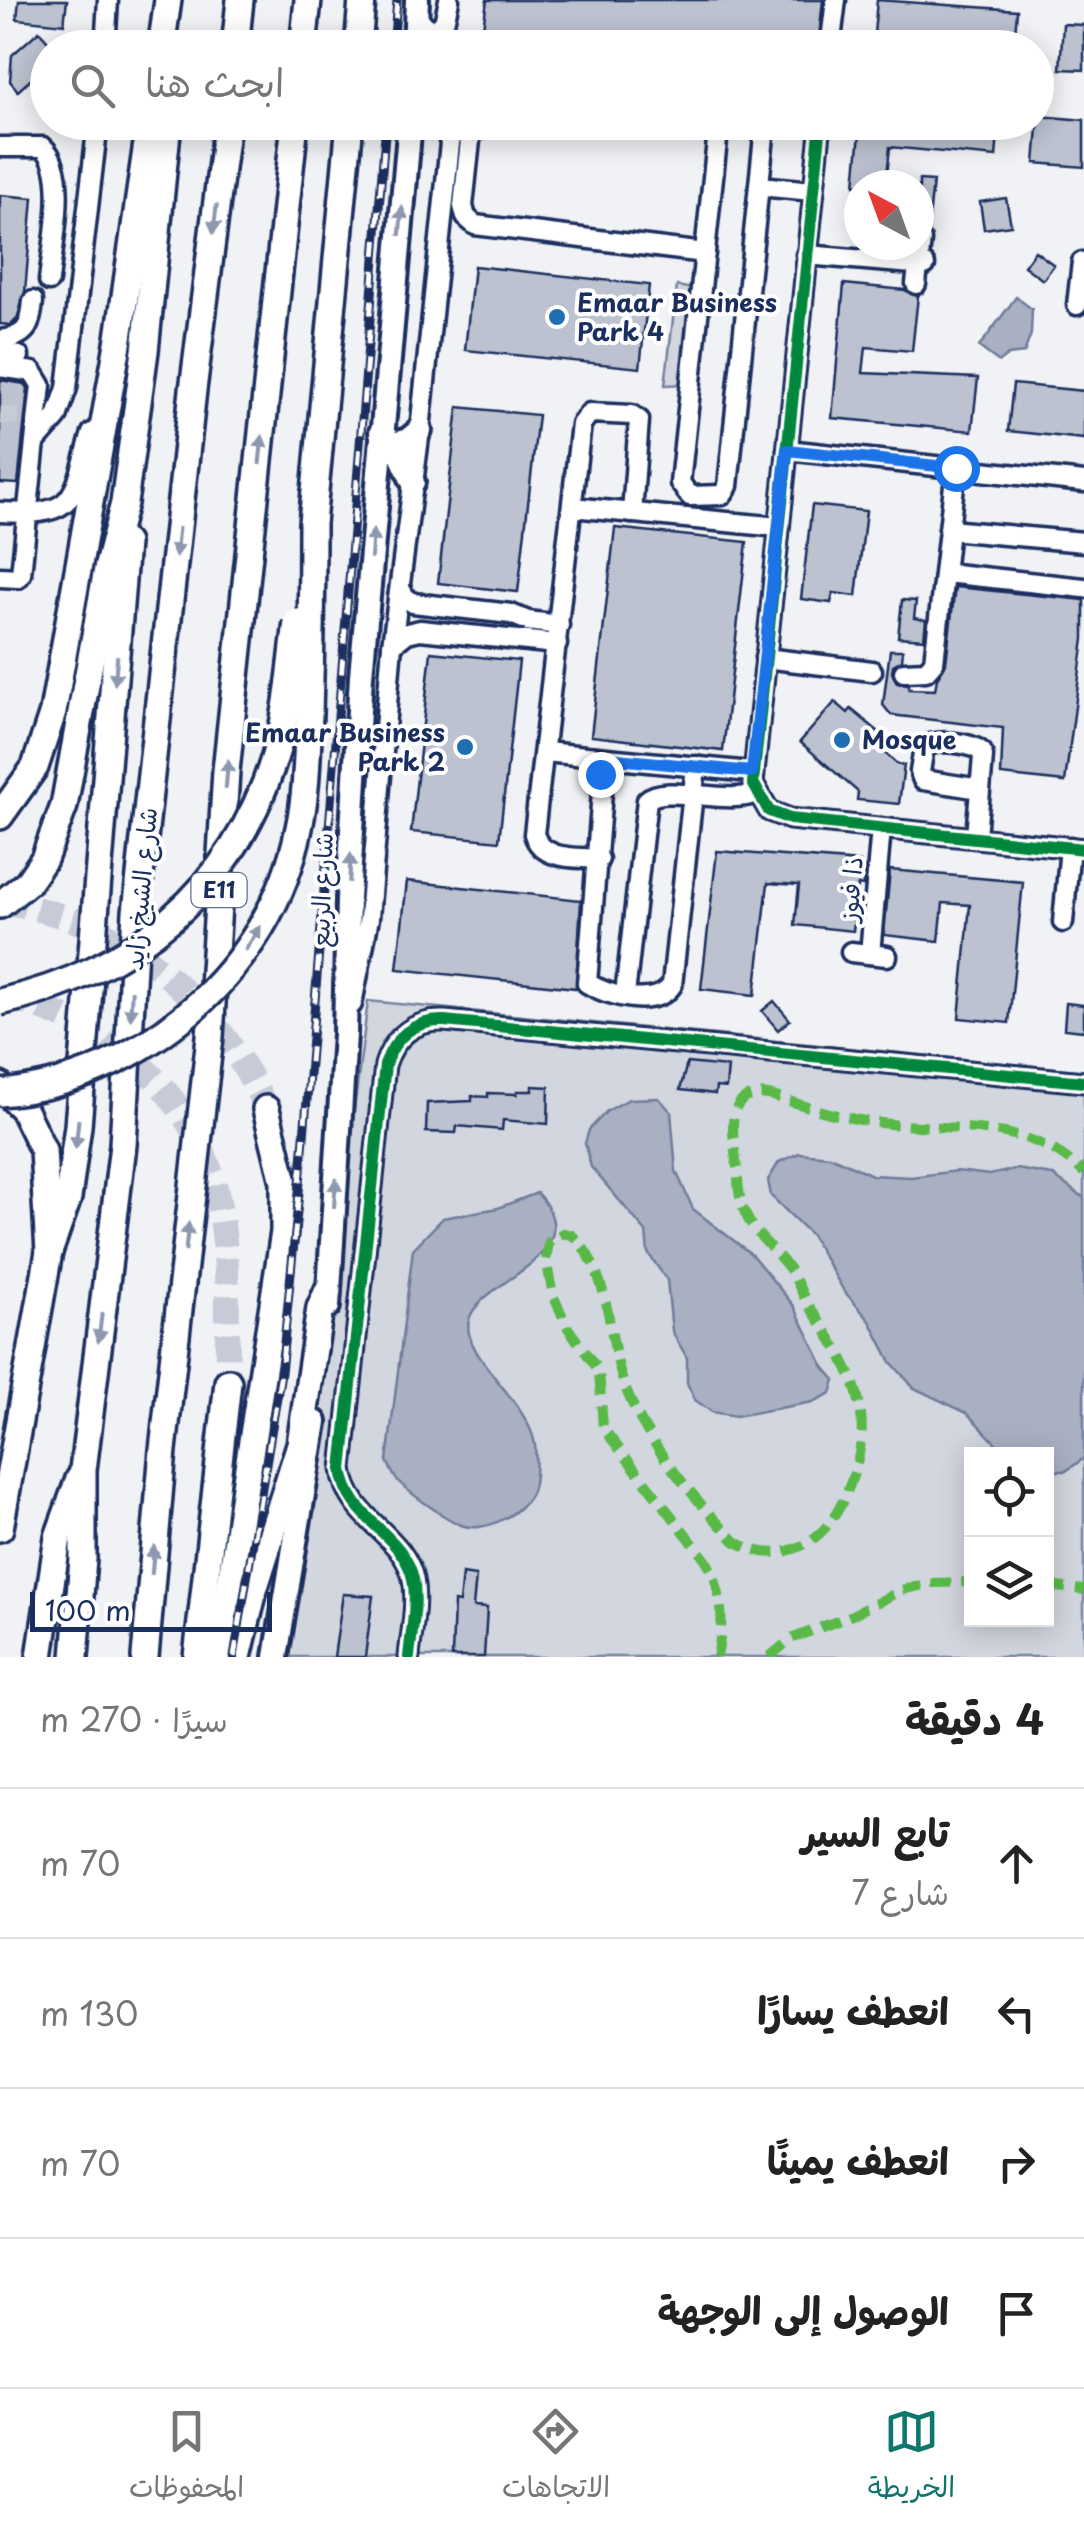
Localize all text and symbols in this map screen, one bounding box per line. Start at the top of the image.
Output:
search box [30,30,1054,140]
text: ابحث هنا [145,53,284,110]
icon: search [65,58,120,113]
north arrow [844,170,934,260]
one-way arrow [207,204,223,236]
one-way arrow [393,204,409,236]
place label: Emaar Business Park 4 [577,283,777,350]
marker: Emaar Business Park 4 [546,306,568,328]
one-way arrow [253,434,269,466]
route start [934,446,980,492]
one-way arrow [169,527,185,558]
one-way arrow [364,528,380,560]
one-way arrow [107,655,123,687]
place label: Emaar Business Park 2 [245,713,445,780]
place label: Mosque [862,720,957,758]
marker: Mosque [831,729,853,751]
marker: Emaar Business Park 2 [454,736,476,758]
route end [578,752,624,798]
one-way arrow [219,757,235,789]
street label: شارع الشيخ زايد [114,806,166,972]
street label: شارع الربيع [300,832,342,948]
one-way arrow [342,852,358,884]
street label: ذا فيوز [828,855,872,925]
road number: E11 [192,873,246,907]
one-way arrow [244,925,262,952]
one-way arrow [123,989,139,1021]
one-way arrow [69,1118,85,1150]
one-way arrow [327,1177,343,1209]
one-way arrow [179,1220,195,1252]
one-way arrow [92,1313,108,1344]
map controls [964,1447,1054,1627]
button: locate [964,1447,1054,1537]
button: layers [964,1537,1054,1627]
one-way arrow [146,1543,162,1575]
scale bar [30,1587,272,1632]
text: 100 m [45,1588,131,1631]
text: 4 دقيقة [905,1686,1044,1749]
text: سيرًا · 270 m [40,1695,228,1743]
text: تابع السير [801,1803,949,1860]
icon: ahead [989,1836,1044,1891]
text: 70 m [40,1839,120,1887]
text: شارع 7 [851,1868,949,1916]
text: انعطف يسارًا [757,1981,949,2038]
icon: left [989,1986,1044,2041]
text: 130 m [40,1989,139,2037]
text: انعطف يمينًا [767,2131,949,2188]
icon: right [989,2136,1044,2191]
text: 70 m [40,2139,120,2187]
text: الوصول إلى الوجهة [657,2281,949,2338]
icon: arrive [989,2286,1044,2341]
tab: المحفوظات [129,2404,244,2512]
tab: الاتجاهات [502,2404,610,2512]
tab: الخريطة [868,2404,955,2512]

